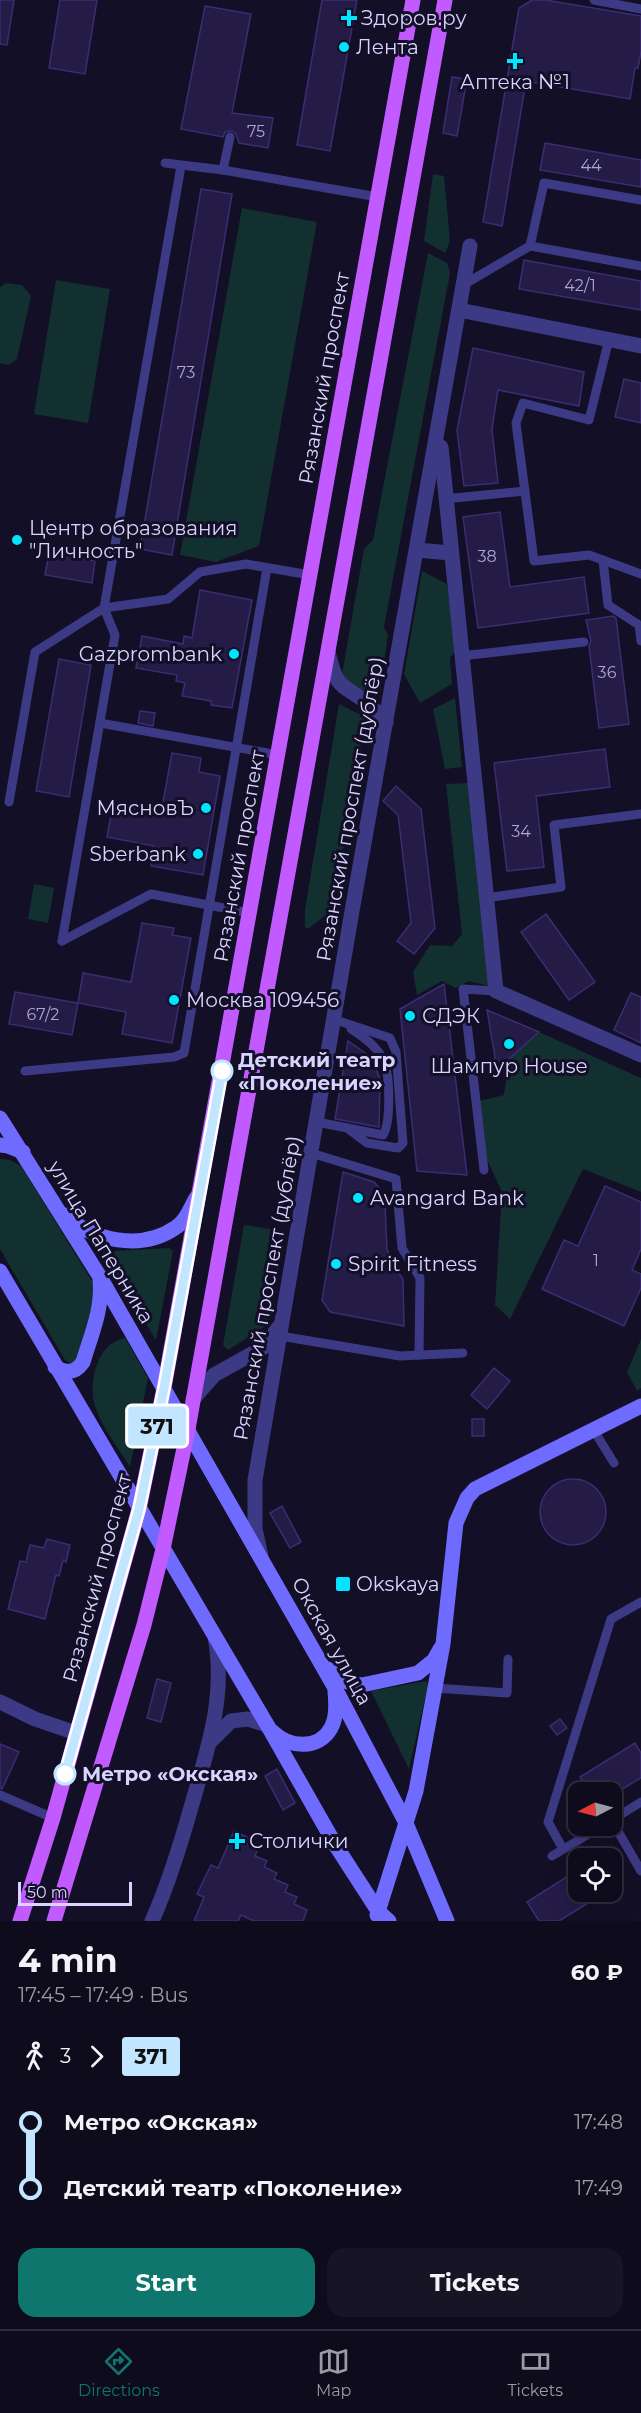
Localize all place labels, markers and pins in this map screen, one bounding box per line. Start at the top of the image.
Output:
place label: Здоров.ру [361,6,467,30]
marker: Здоров.ру [342,11,356,25]
place label: Лента [356,35,419,59]
marker: Лента [337,40,351,54]
marker: Аптека №1 [508,54,522,68]
place label: Аптека №1 [460,70,570,94]
place label: Центр образования "Личность" [29,516,237,563]
marker: Центр образования "Личность" [10,533,24,547]
place label: Gazprombank [79,642,222,666]
marker: Gazprombank [227,647,241,661]
place label: МясновЪ [97,796,194,820]
marker: МясновЪ [199,801,213,815]
place label: Sberbank [89,842,186,866]
marker: Sberbank [191,847,205,861]
place label: Москва 109456 [186,988,339,1012]
marker: Москва 109456 [167,993,181,1007]
place label: СДЭК [422,1004,480,1028]
marker: СДЭК [403,1009,417,1023]
marker: Шампур House [502,1037,516,1051]
place label: Детский театр «Поколение» [238,1048,396,1095]
place label: Шампур House [430,1054,588,1078]
marker: Детский театр «Поколение» [211,1060,233,1082]
place label: Avangard Bank [370,1186,524,1210]
marker: Avangard Bank [351,1191,365,1205]
place label: Spirit Fitness [348,1252,477,1276]
marker: Spirit Fitness [329,1257,343,1271]
place label: Okskaya [356,1572,440,1596]
marker: Okskaya [334,1575,352,1593]
place label: Метро «Окская» [82,1762,258,1786]
marker: Метро «Окская» [54,1763,76,1785]
place label: Столички [249,1829,348,1853]
marker: Столички [230,1834,244,1848]

